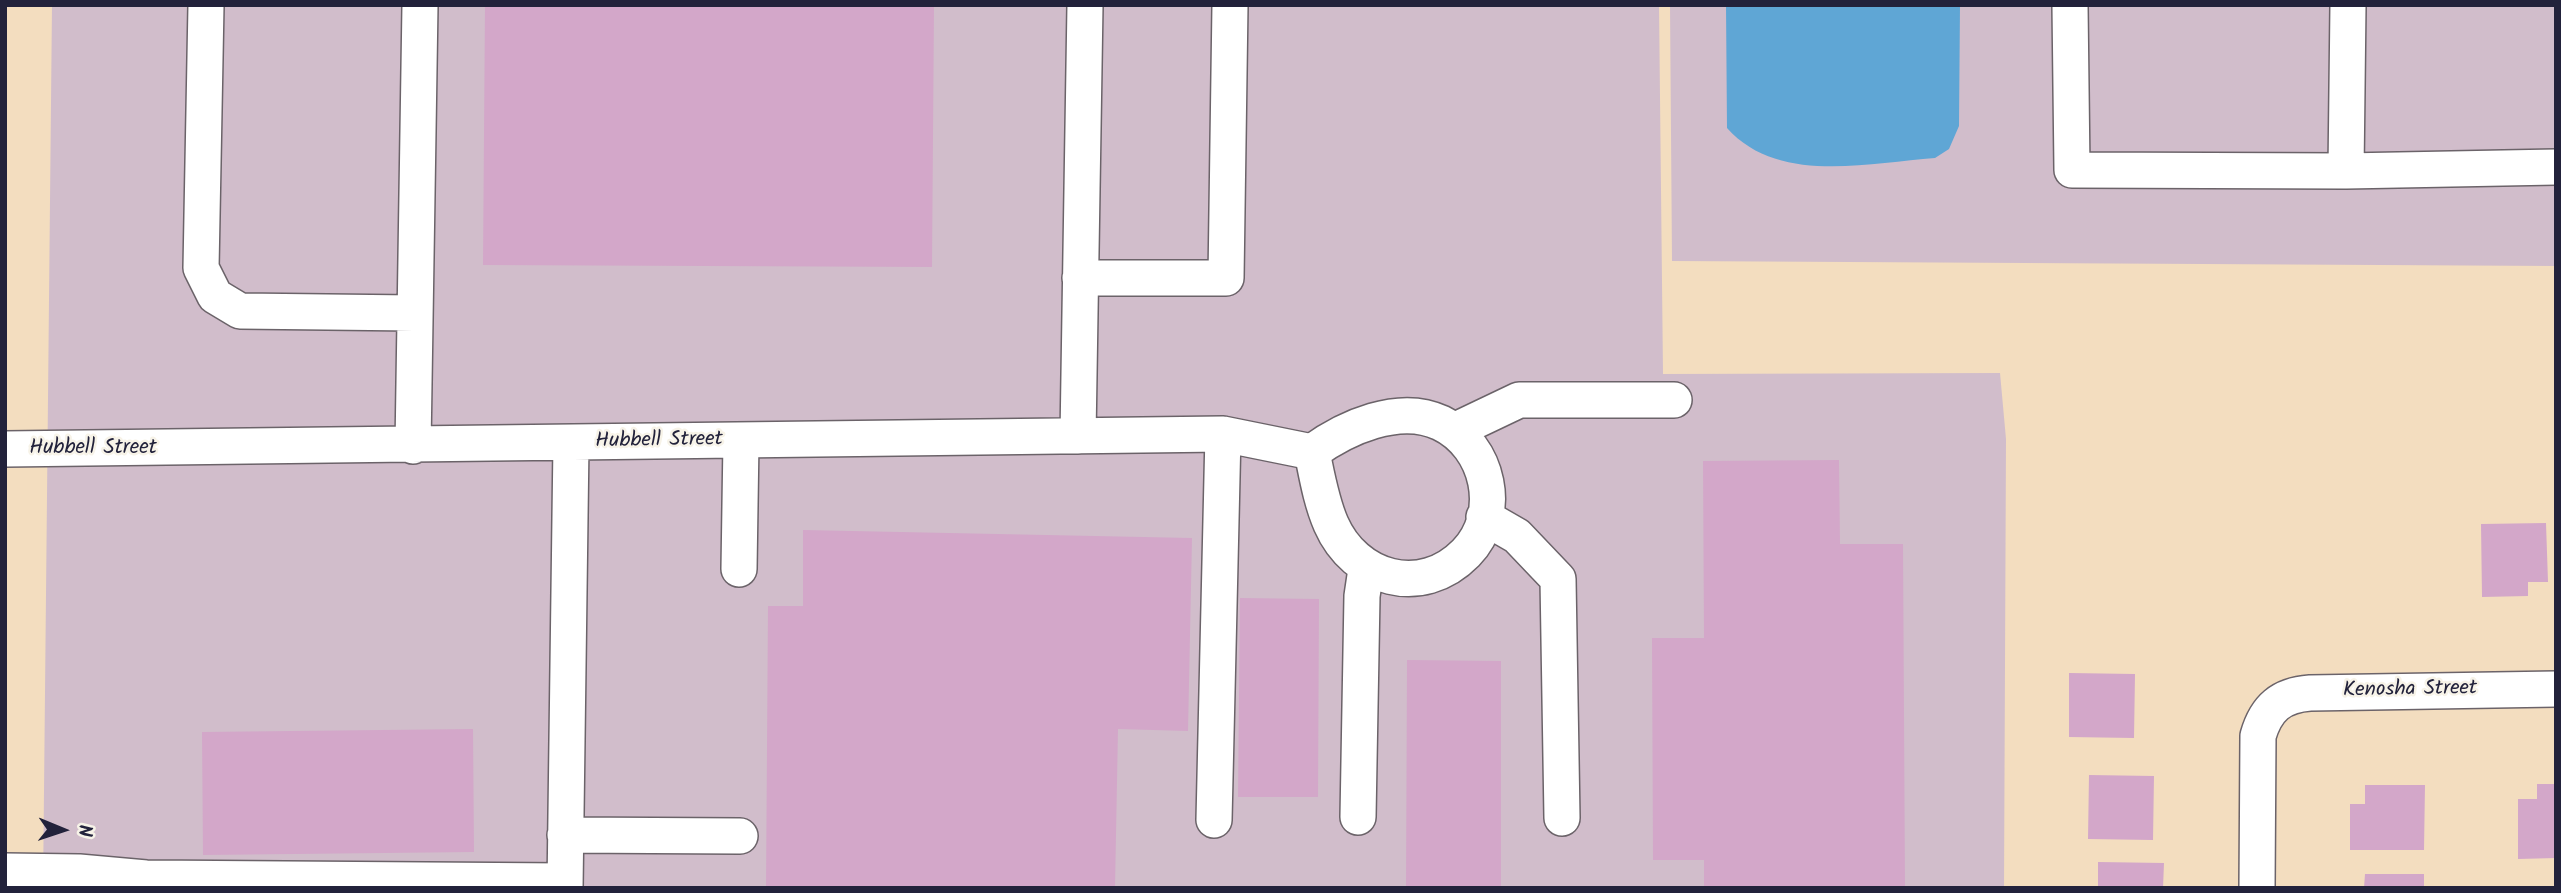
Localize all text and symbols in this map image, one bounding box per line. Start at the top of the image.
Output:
street label: Hubbell Street [595,428,723,456]
street label: Hubbell Street [29,436,157,462]
street label: Kenosha Street [2343,677,2477,705]
north arrow [28,795,98,865]
text: N [69,824,99,837]

